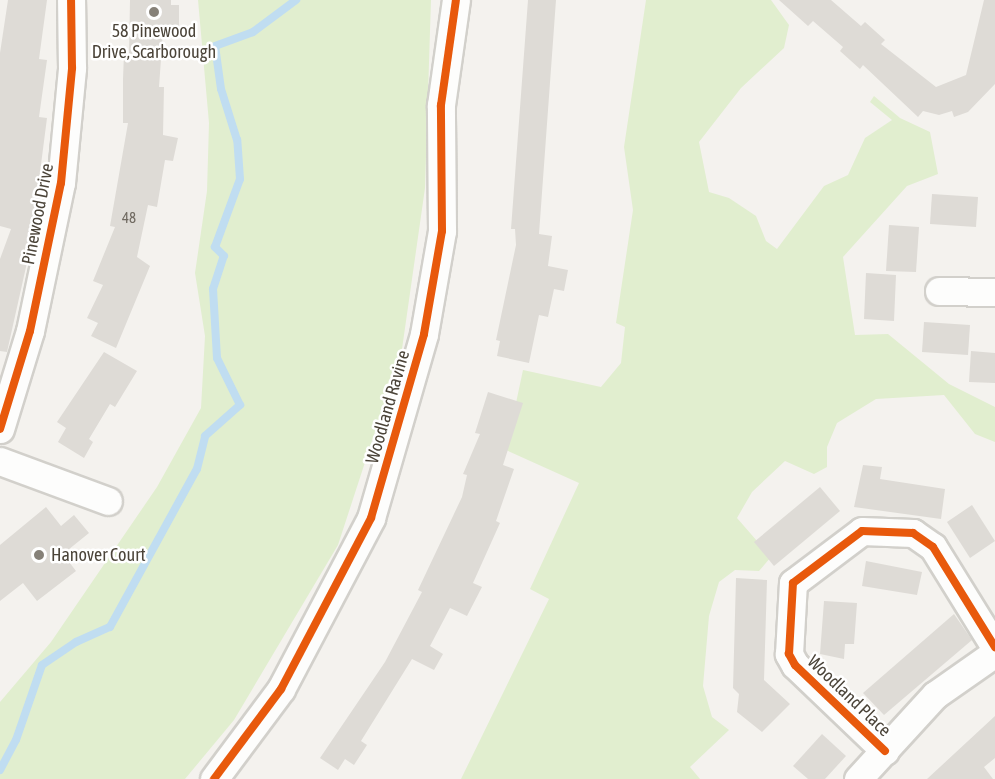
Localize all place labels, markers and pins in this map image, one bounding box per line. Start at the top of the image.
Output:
marker: 58 Pinewood Drive, Scarborough [147,5,161,19]
place label: 58 Pinewood Drive, Scarborough [92,21,216,63]
place label: Hanover Court [51,544,146,566]
marker: Hanover Court [32,548,46,562]

